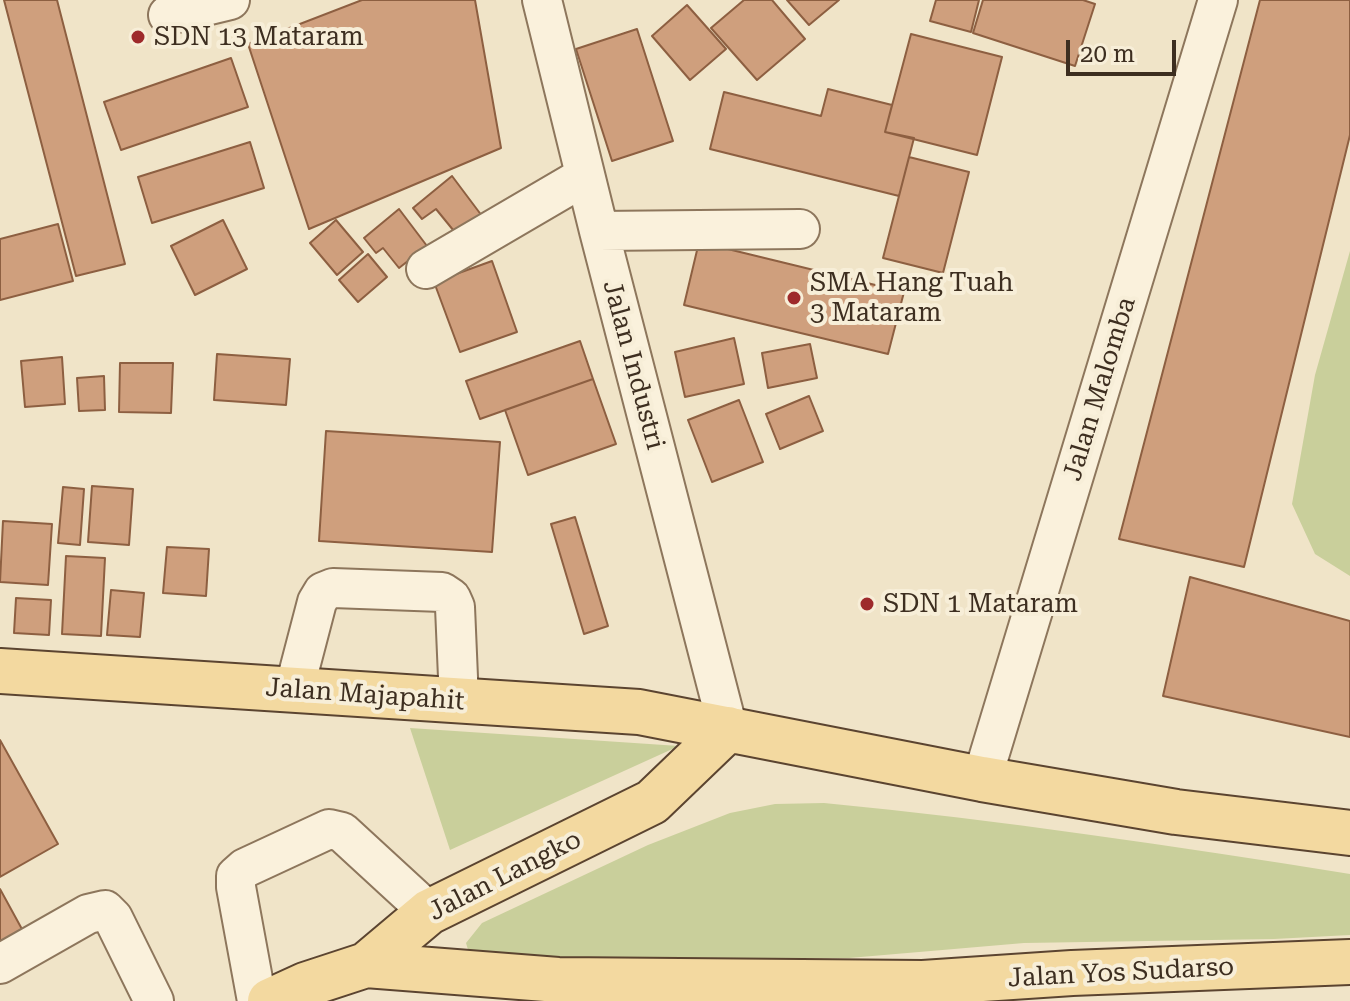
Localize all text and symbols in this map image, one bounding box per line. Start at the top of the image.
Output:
place label: SDN 13 Mataram [154,21,364,53]
scale bar [1070,24,1180,74]
marker: SDN 13 Mataram [129,28,147,46]
text: 20 m [1080,40,1135,68]
place label: SMA Hang Tuah 3 Mataram [810,267,1014,328]
street label: Jalan Industri [595,277,671,453]
marker: SMA Hang Tuah 3 Mataram [785,289,803,307]
street label: Jalan Malomba [1057,294,1143,484]
place label: SDN 1 Mataram [883,588,1078,620]
marker: SDN 1 Mataram [858,595,876,613]
street label: Jalan Majapahit [264,672,466,718]
street label: Jalan Langko [423,824,587,928]
street label: Jalan Yos Sudarso [1007,951,1235,995]

